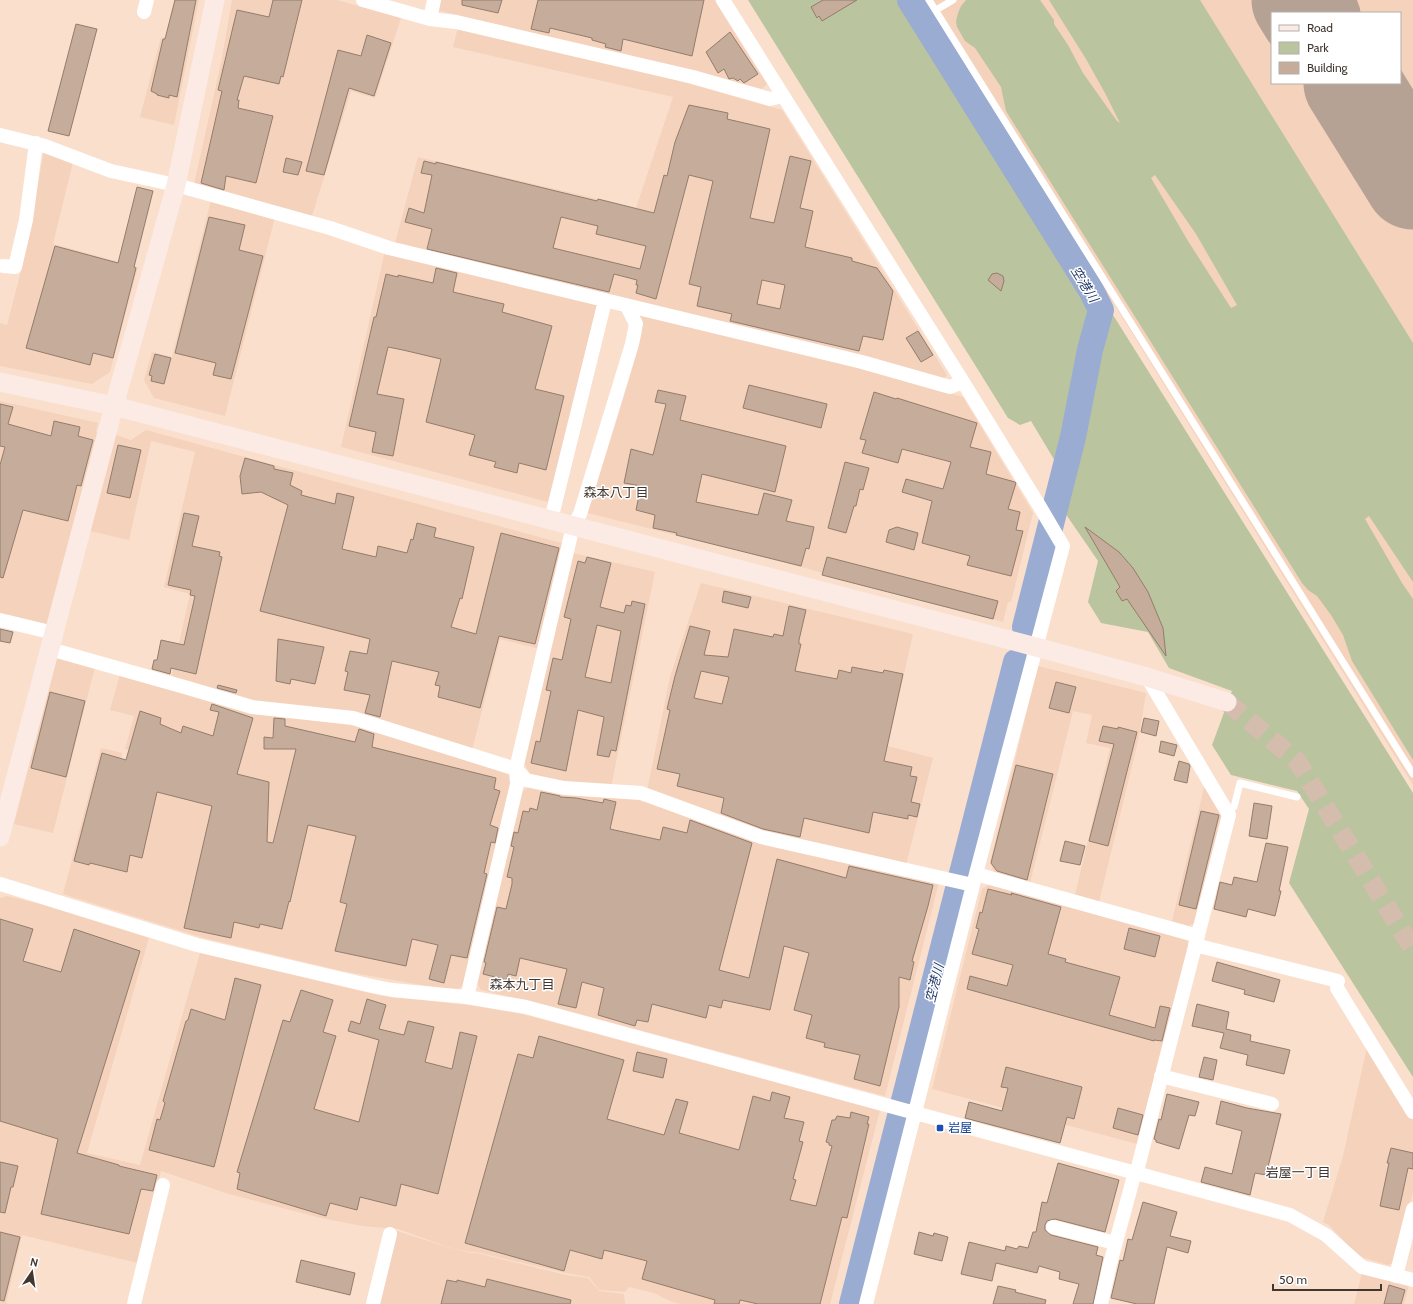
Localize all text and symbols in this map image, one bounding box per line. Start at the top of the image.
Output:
legend [1271,12,1401,84]
text: Road [1307,20,1333,35]
text: Park [1307,40,1329,55]
text: Building [1307,60,1349,75]
water label: 空港川 [1068,263,1103,306]
district label: 森本八丁目 [583,484,649,500]
water label: 空港川 [922,960,947,1004]
district label: 森本九丁目 [489,976,555,992]
place label: 岩屋 [948,1120,972,1135]
marker: 岩屋 [935,1123,945,1133]
district label: 岩屋一丁目 [1265,1164,1331,1180]
north arrow [12,1252,52,1292]
text: N [29,1255,40,1270]
scale bar [1273,1266,1381,1292]
text: 50 m [1279,1272,1307,1287]

